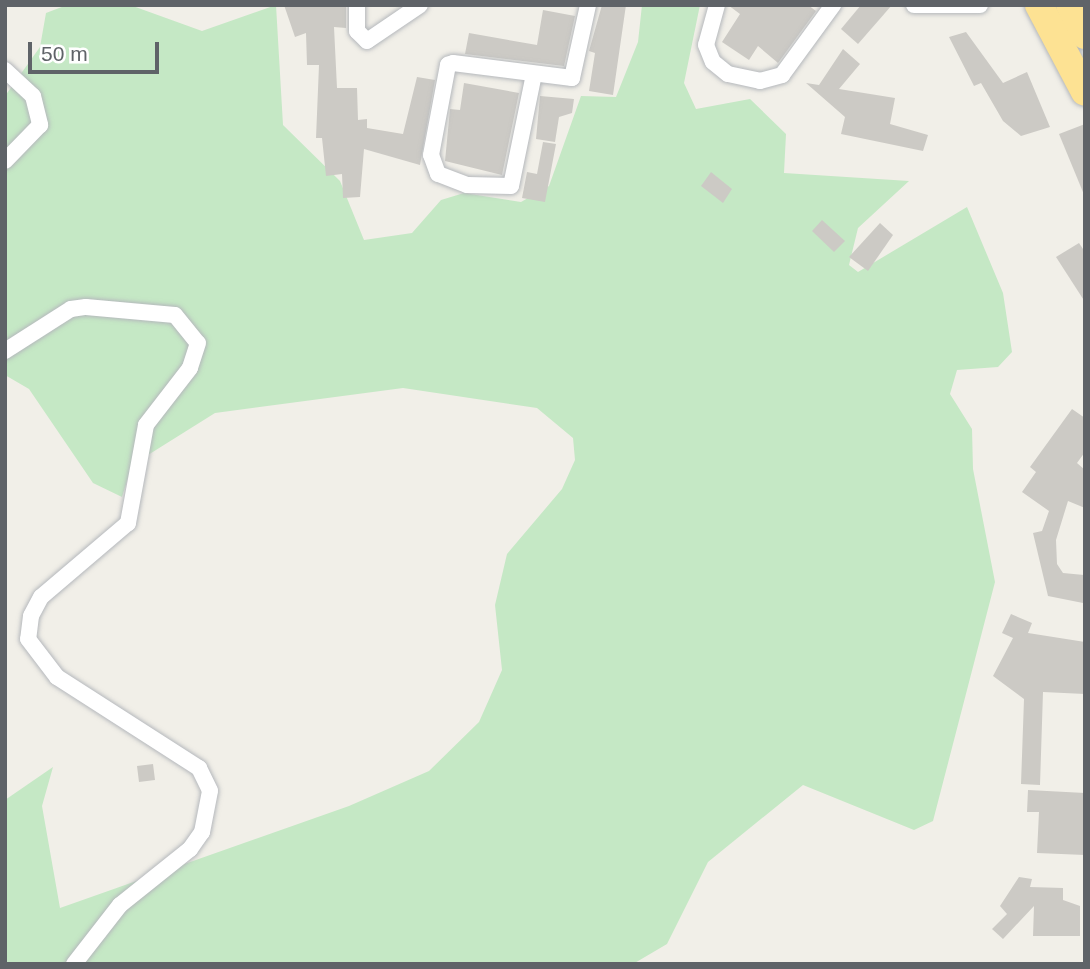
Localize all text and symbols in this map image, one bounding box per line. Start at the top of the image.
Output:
scale bar [32,28,163,72]
text: 50 m [41,42,88,65]

